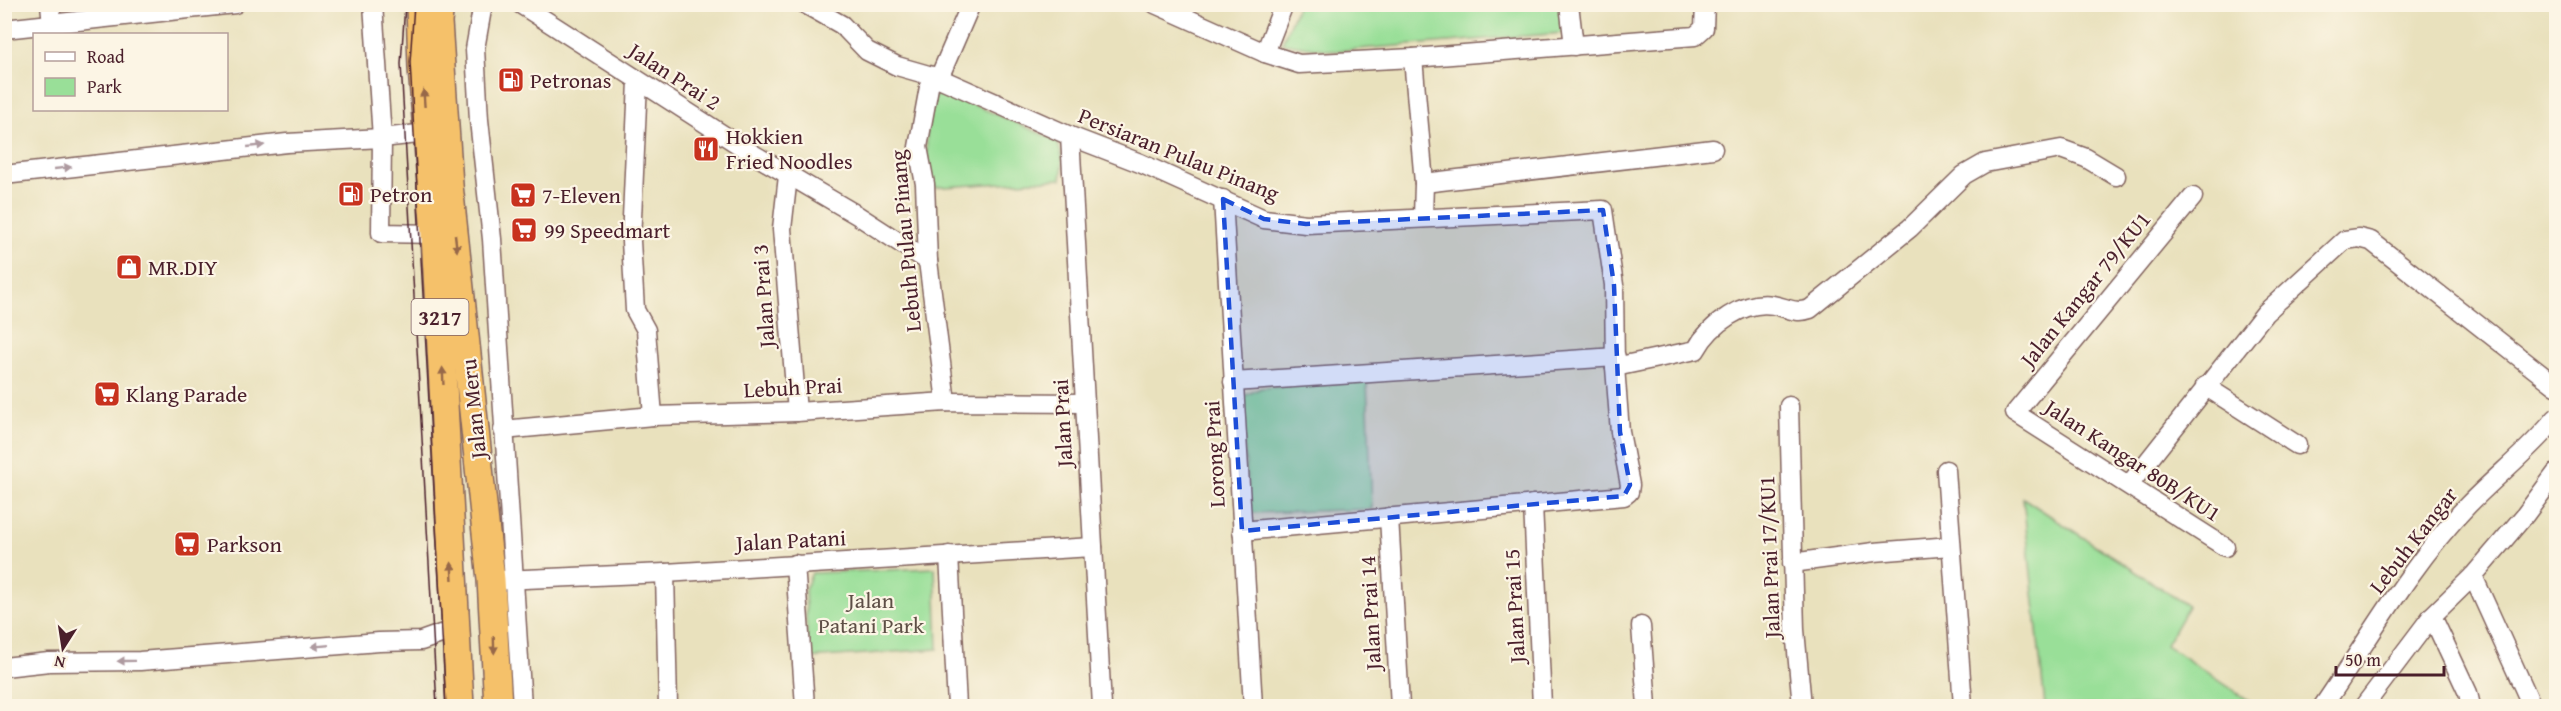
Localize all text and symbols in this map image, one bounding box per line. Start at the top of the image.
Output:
legend [33,33,228,111]
street label: Jalan Prai 2 [620,33,727,118]
text: Road [87,43,125,70]
place label: Petronas [530,64,611,96]
fuel station icon: Petronas [496,65,526,95]
text: Park [87,73,123,100]
one-way arrow [419,88,429,107]
street label: Persiaran Pulau Pinang [1074,99,1284,209]
place label: Hokkien Fried Noodles [726,120,853,177]
restaurant icon: Hokkien Fried Noodles [691,134,721,164]
one-way arrow [247,141,266,151]
street label: Lebuh Pulau Pinang [881,149,929,333]
one-way arrow [53,164,72,173]
place label: Petron [370,178,433,210]
fuel station icon: Petron [336,179,366,209]
place label: 7-Eleven [542,179,622,211]
supermarket icon: 7-Eleven [508,180,538,210]
street label: Jalan Kangar 79/KU1 [2010,204,2158,376]
place label: 99 Speedmart [544,214,670,246]
supermarket icon: 99 Speedmart [509,215,539,245]
one-way arrow [451,234,461,253]
street label: Jalan Prai 3 [743,243,783,352]
place label: MR.DIY [148,251,217,283]
shop icon: MR.DIY [114,252,144,282]
road number: 3217 [412,299,468,335]
street label: Jalan Meru [452,357,494,464]
one-way arrow [439,366,448,385]
street label: Lebuh Prai [743,368,843,406]
place label: Klang Parade [126,378,247,410]
street label: Jalan Prai [1044,378,1080,471]
supermarket icon: Klang Parade [92,379,122,409]
street label: Jalan Kangar 80B/KU1 [2036,389,2227,529]
street label: Lorong Prai [1195,400,1233,508]
street label: Jalan Prai 17/KU1 [1750,475,1788,642]
street label: Lebuh Kangar [2361,480,2465,600]
street label: Jalan Patani [732,521,847,559]
place label: Parkson [207,528,282,560]
supermarket icon: Parkson [172,529,202,559]
street label: Jalan Prai 15 [1495,548,1533,667]
street label: Jalan Prai 14 [1351,555,1389,674]
one-way arrow [448,561,457,580]
park label: Jalan Patani Park [818,584,925,641]
north arrow [33,618,93,678]
one-way arrow [489,635,499,654]
scale bar [2336,639,2444,677]
one-way arrow [311,642,330,651]
text: 50 m [2345,646,2381,673]
text: N [52,650,68,676]
one-way arrow [117,656,136,666]

